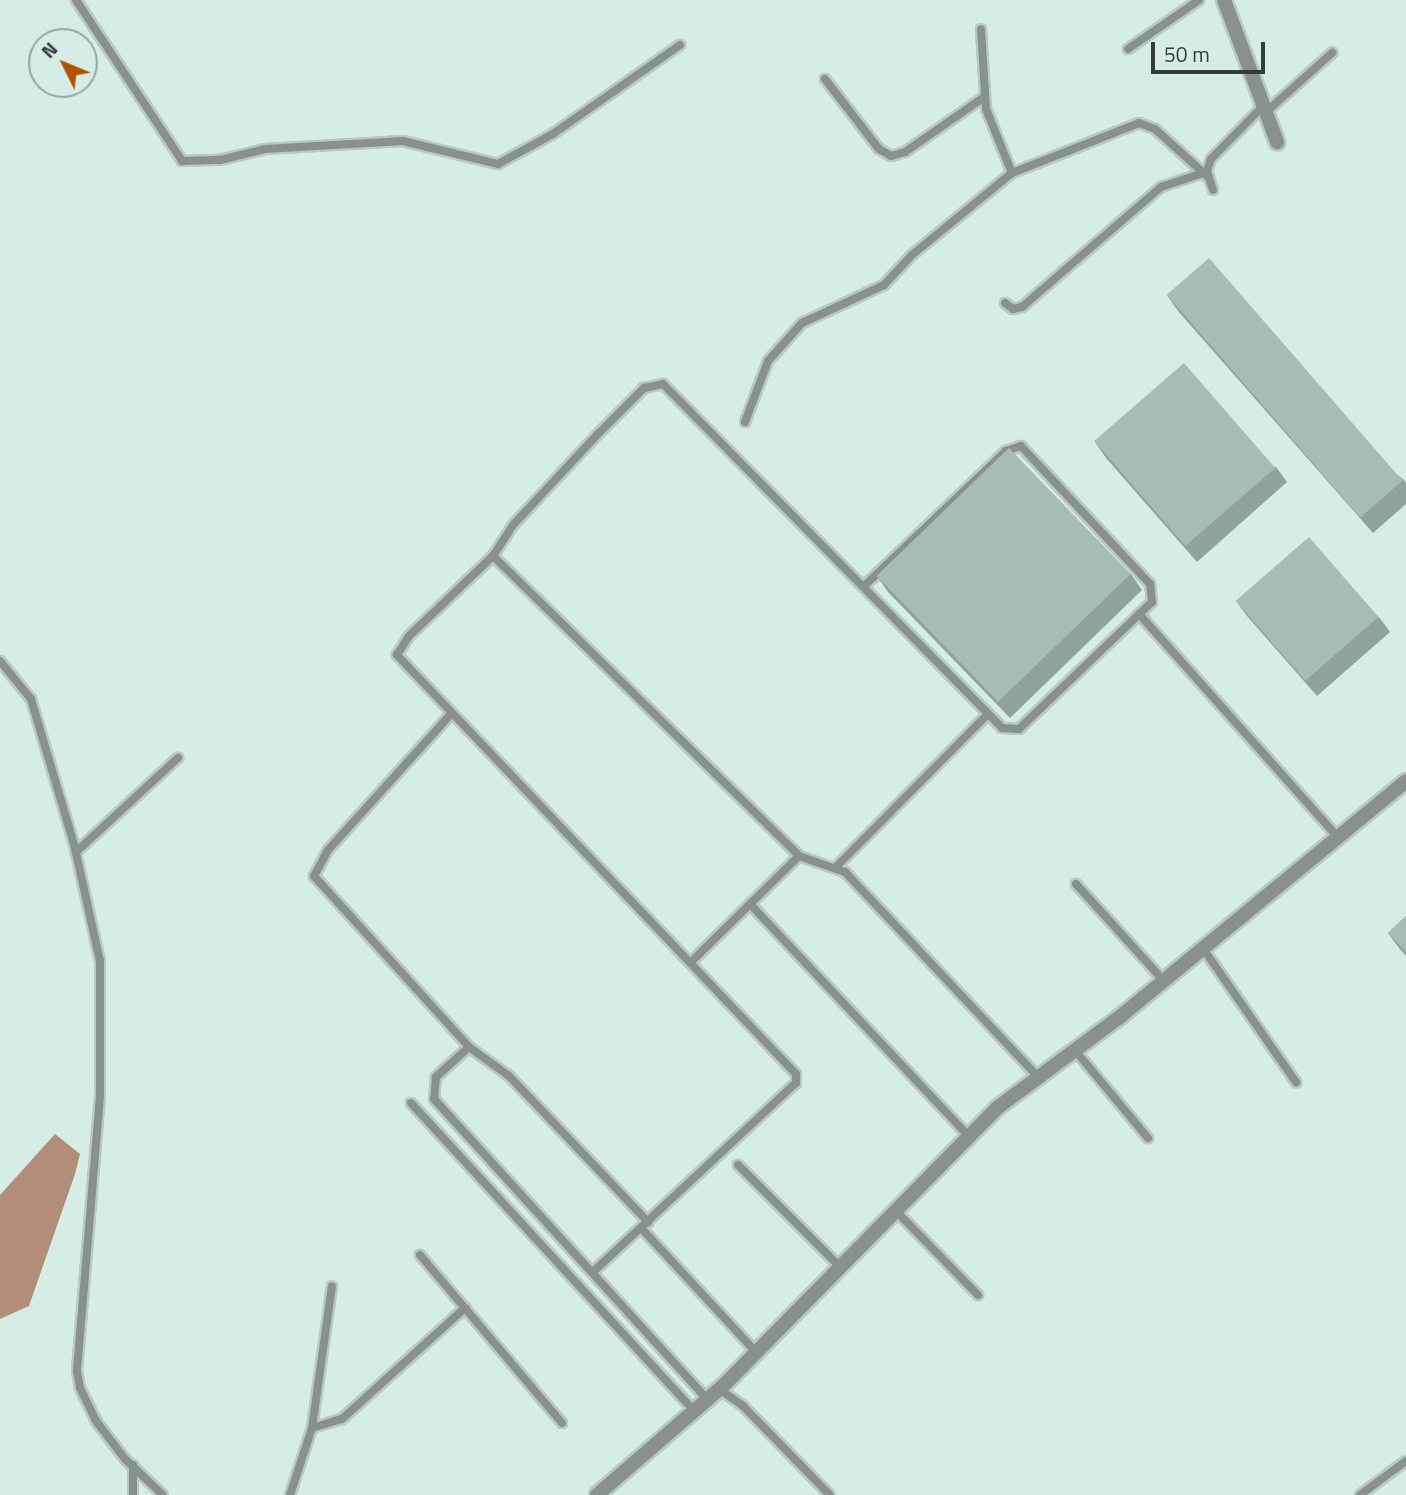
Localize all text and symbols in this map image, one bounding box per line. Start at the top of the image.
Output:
north arrow [28,28,98,98]
scale bar [1154,28,1268,72]
text: N [34,35,64,64]
text: 50 m [1164,38,1210,70]

